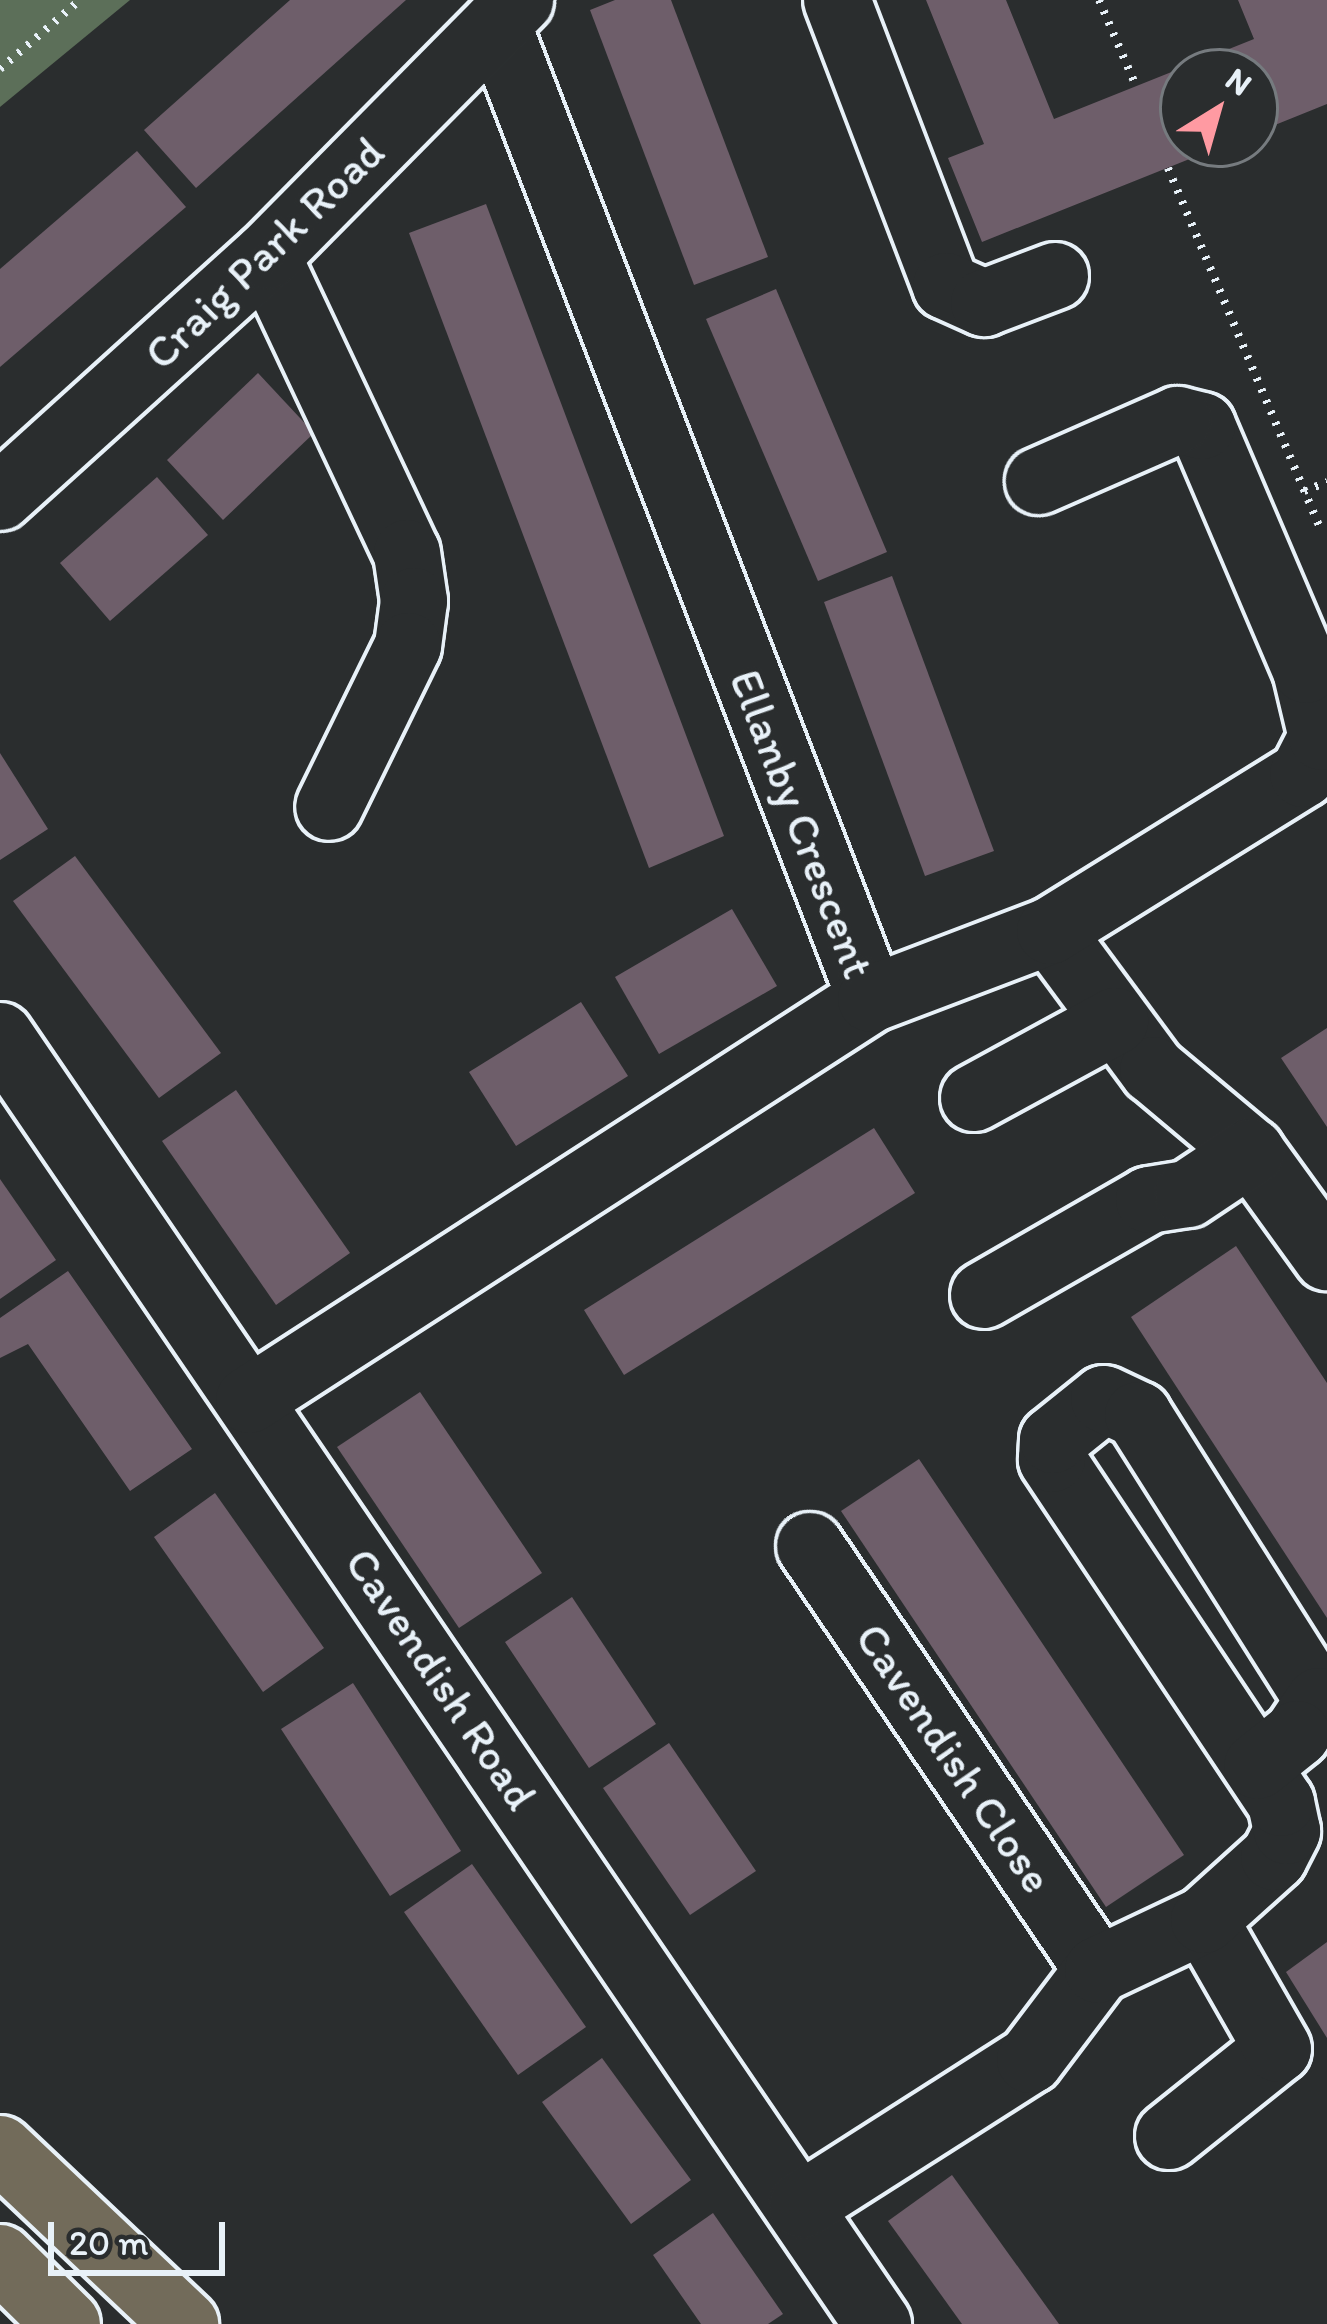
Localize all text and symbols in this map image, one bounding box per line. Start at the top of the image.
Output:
north arrow [1159,48,1279,168]
text: N [1219,59,1260,104]
street label: Craig Park Road [134,126,394,380]
street label: Ellanby Crescent [718,662,886,986]
street label: Cavendish Road [334,1538,548,1820]
street label: Cavendish Close [844,1613,1064,1903]
scale bar [54,2198,231,2272]
text: 20 m [69,2221,149,2264]

